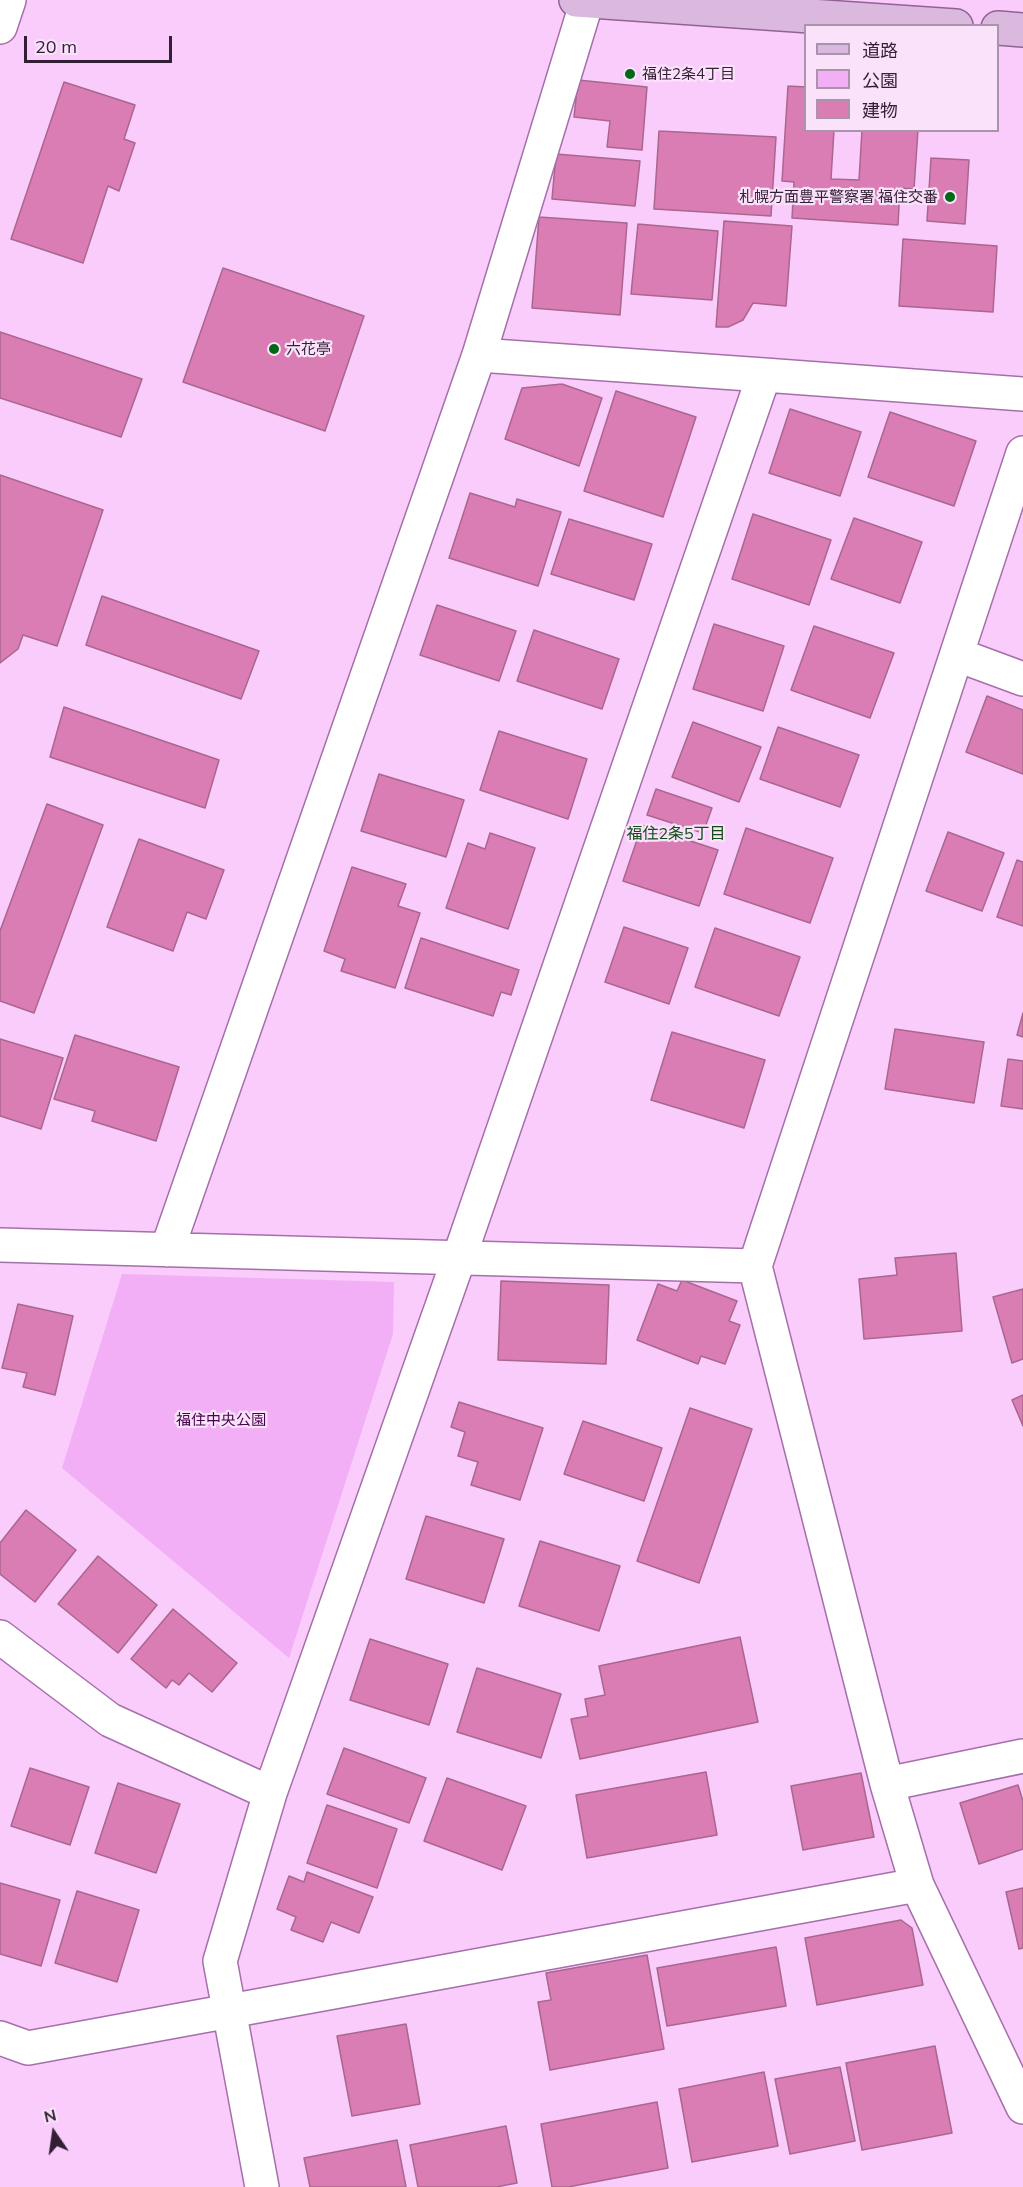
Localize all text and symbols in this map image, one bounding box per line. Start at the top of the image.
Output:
scale bar [27,24,176,62]
legend [804,24,999,132]
text: 20 m [35,35,77,58]
text: 道路 [862,39,898,62]
place label: 福住2条4丁目 [642,65,735,83]
marker: 福住2条4丁目 [623,67,637,81]
text: 公園 [862,69,898,92]
text: 建物 [862,99,898,122]
place label: 札幌方面豊平警察署 福住交番 [739,188,938,206]
marker: 札幌方面豊平警察署 福住交番 [943,190,957,204]
place label: 六花亭 [286,340,331,358]
marker: 六花亭 [267,342,281,356]
district label: 福住2条5丁目 [626,824,726,844]
park label: 福住中央公園 [176,1411,266,1429]
north arrow [24,2103,84,2163]
text: N [42,2104,58,2127]

